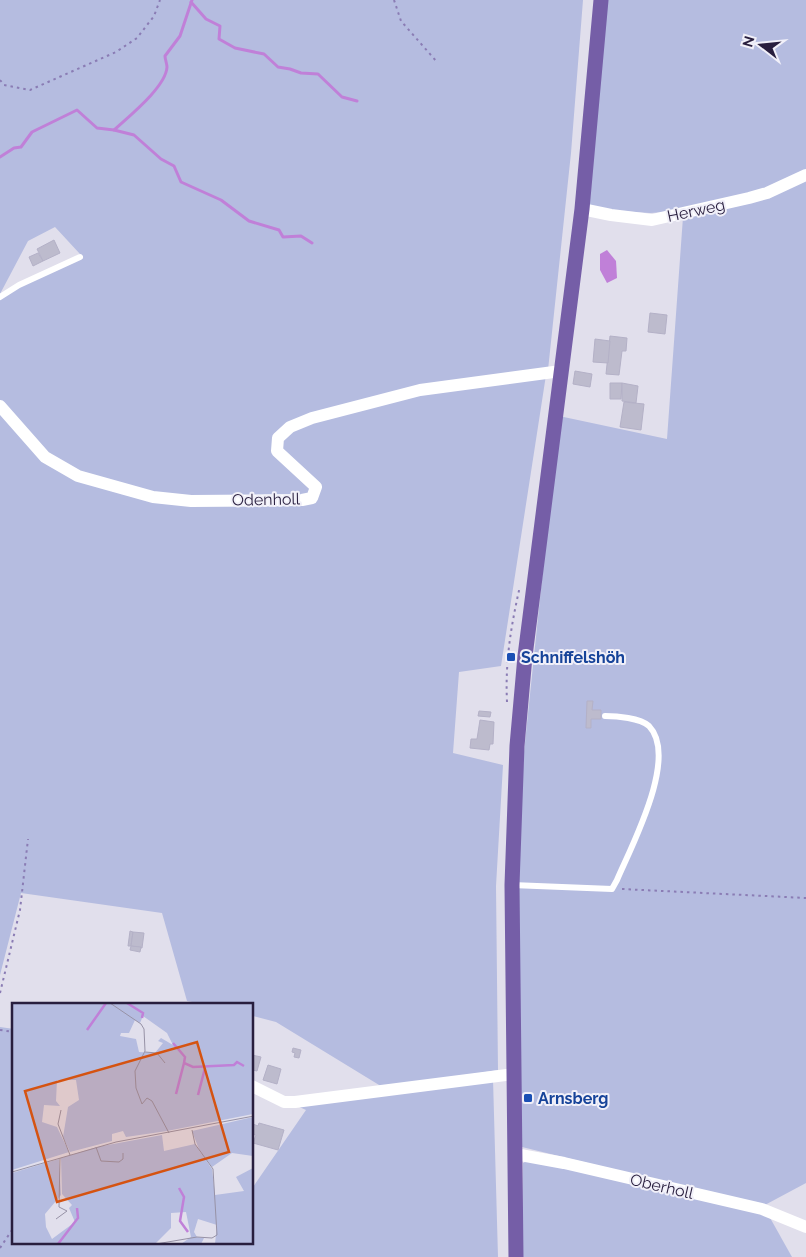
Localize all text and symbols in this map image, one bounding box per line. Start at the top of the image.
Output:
north arrow [736,20,786,70]
text: N [739,34,758,49]
street label: Herweg [665,195,727,226]
street label: Odenholl [232,489,301,510]
place label: Schniffelshöh [521,648,625,667]
marker: Schniffelshöh [505,651,517,663]
inset map [12,1003,254,1244]
place label: Arnsberg [538,1089,609,1108]
marker: Arnsberg [522,1092,534,1104]
street label: Oberholl [628,1170,696,1203]

